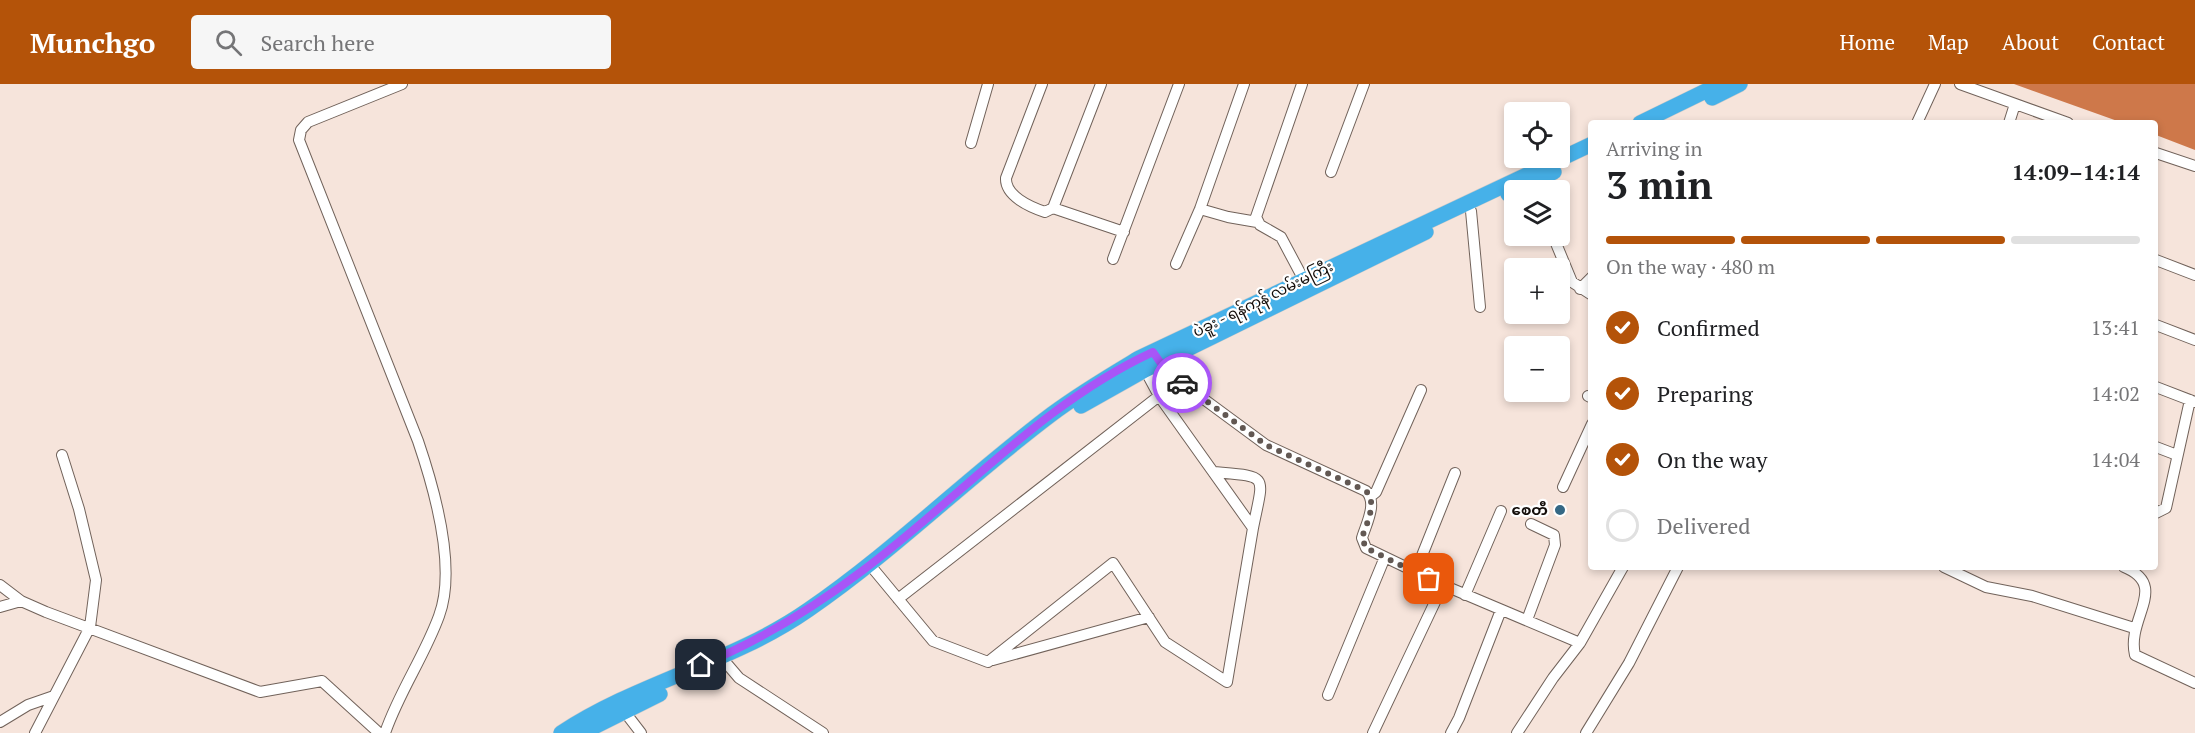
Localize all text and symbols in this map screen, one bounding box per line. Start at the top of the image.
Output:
search box [191,15,611,69]
text: Munchgo [30,24,155,61]
icon: search [212,26,245,59]
text: Search here [260,28,375,57]
text: Home [1839,28,1895,56]
text: Map [1928,28,1969,56]
text: About [2002,28,2059,56]
text: Contact [2092,28,2165,56]
map controls [1504,102,1570,402]
button: locate [1504,102,1570,168]
text: Arriving in [1606,135,1702,162]
text: 14:09–14:14 [2012,157,2140,186]
text: 3 min [1606,158,1713,210]
button: layers [1504,180,1570,246]
text: On the way · 480 m [1606,253,1775,280]
street label: ပဲခူး - ရန်ကုန် လမ်းမကြီး [1189,255,1337,343]
button: + [1504,258,1570,324]
icon: check [1606,311,1639,344]
text: Confirmed [1657,313,1760,342]
text: 13:41 [2091,314,2140,341]
button: − [1504,336,1570,402]
courier [1152,353,1212,413]
icon: car [1166,367,1199,400]
icon: check [1606,377,1639,410]
text: Preparing [1657,379,1753,408]
text: 14:02 [2091,380,2140,407]
icon: check [1606,443,1639,476]
text: On the way [1657,445,1767,474]
text: 14:04 [2091,446,2140,473]
place label: စေတီ [1511,499,1548,519]
marker: စေတီ [1553,503,1567,517]
text: Delivered [1657,511,1750,540]
pin [1403,553,1454,604]
icon: bag [1412,562,1445,595]
pin [675,639,726,690]
icon: home [684,648,717,681]

